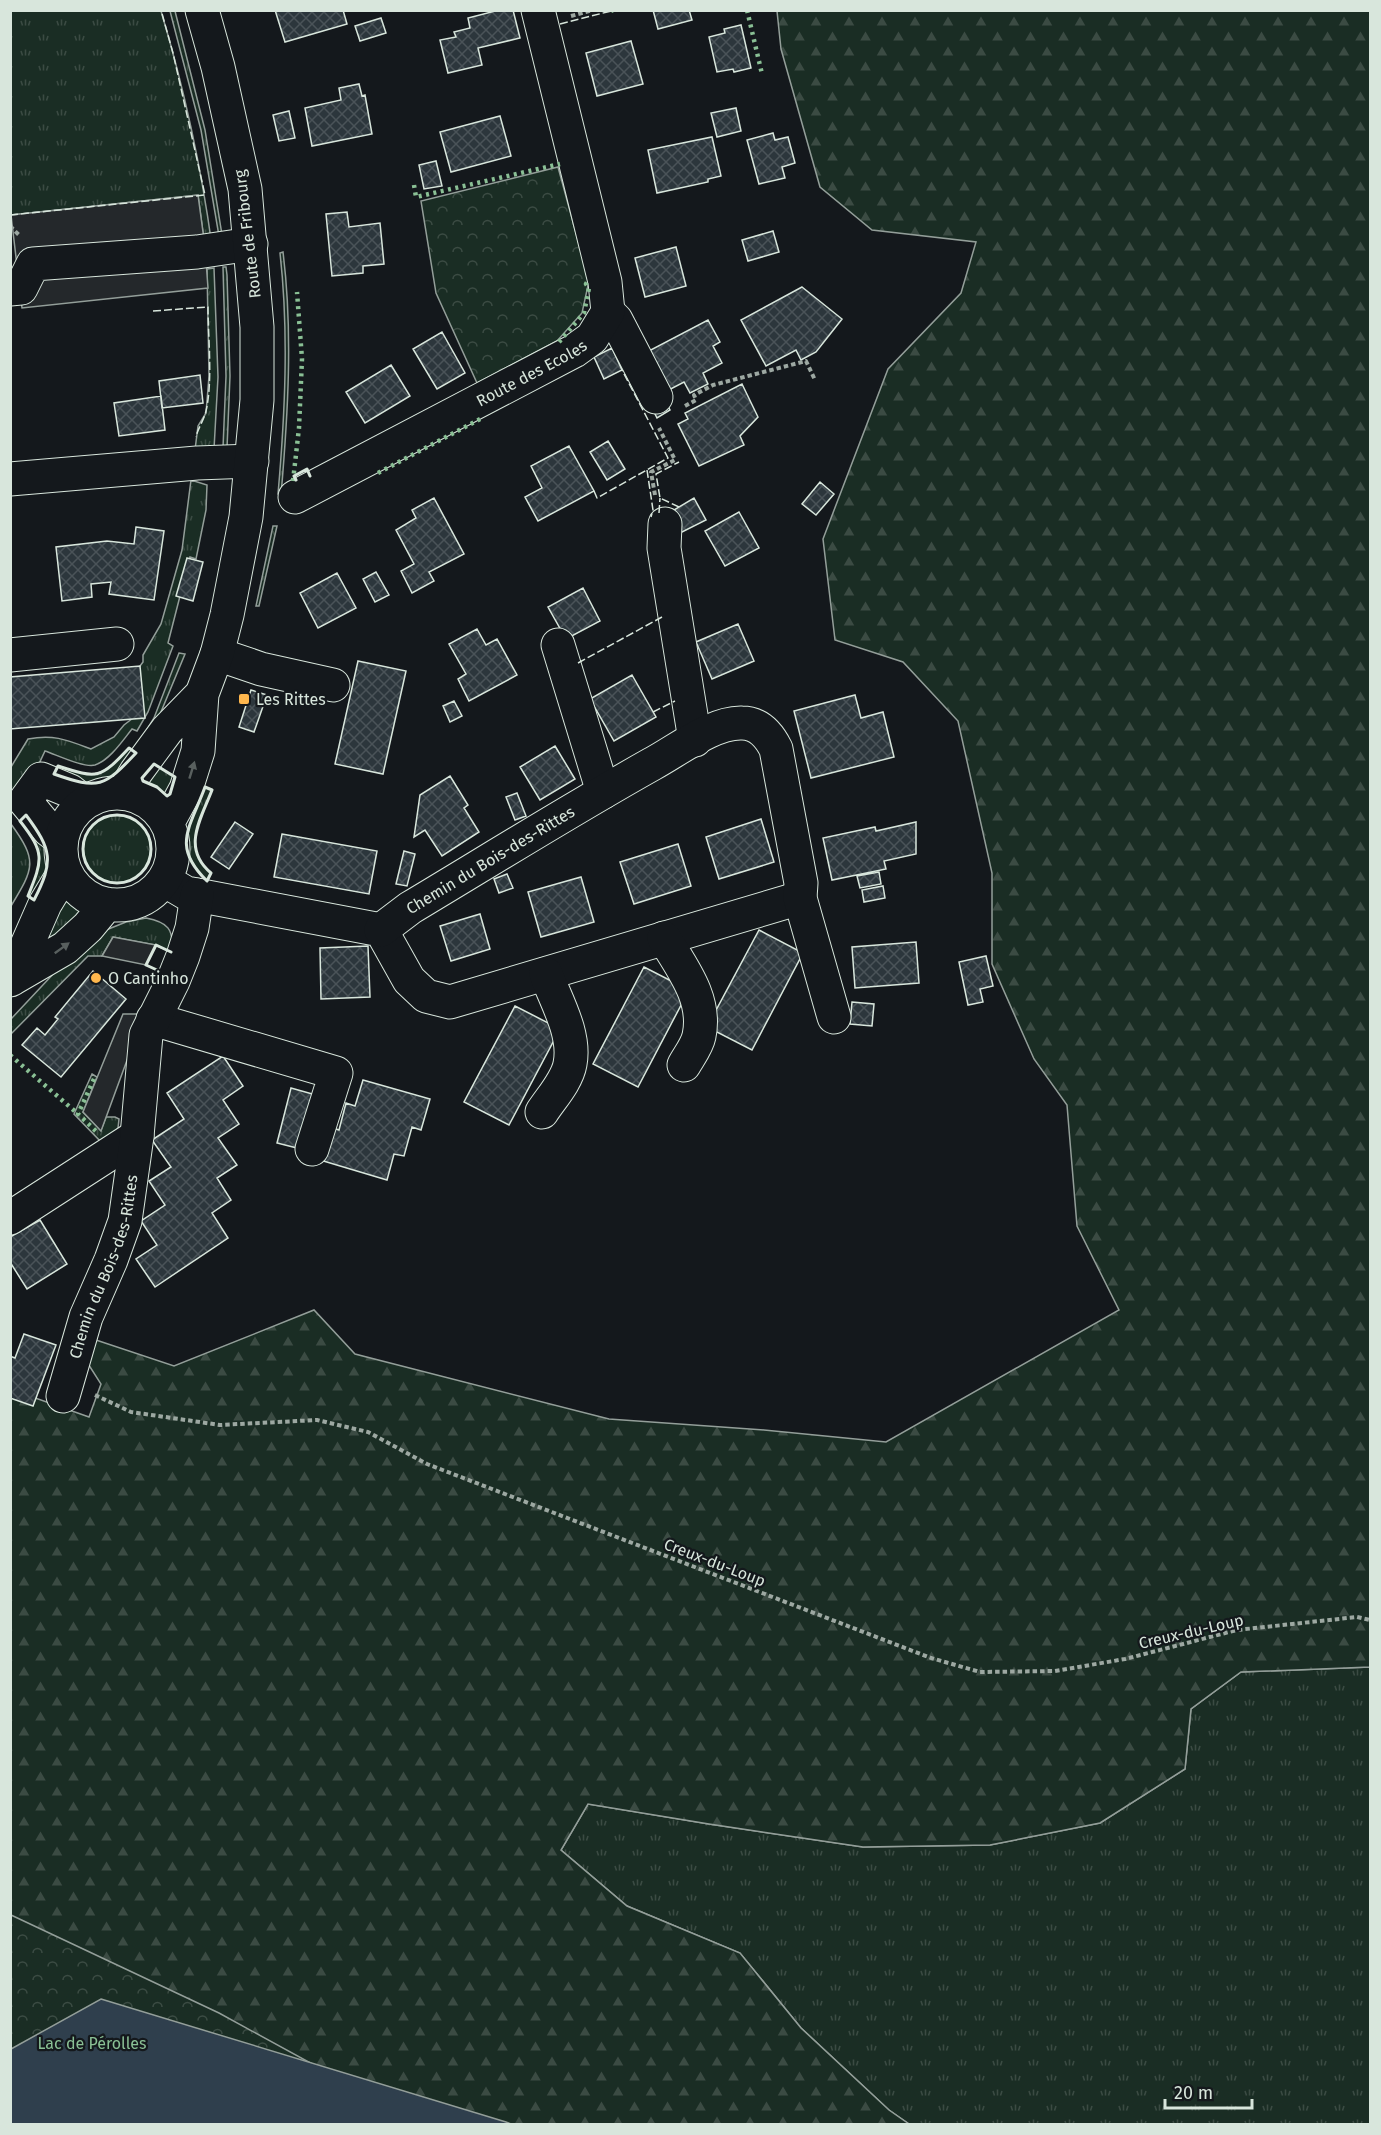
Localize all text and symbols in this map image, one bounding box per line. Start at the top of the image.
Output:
street label: Route de Fribourg [230,168,265,299]
street label: Route des Ecoles [473,336,591,410]
place label: Les Rittes [256,690,326,709]
marker: Les Rittes [237,692,251,706]
one-way arrow [188,760,197,778]
street label: Chemin du Bois-des-Rittes [403,802,578,918]
one-way arrow [54,943,69,955]
place label: O Cantinho [108,969,189,988]
marker: O Cantinho [89,971,103,985]
street label: Chemin du Bois-des-Rittes [65,1174,141,1361]
street label: Creux-du-Loup [661,1534,768,1591]
street label: Creux-du-Loup [1137,1610,1245,1653]
park label: Lac de Pérolles [38,2034,147,2053]
scale bar [1165,2072,1252,2110]
text: 20 m [1174,2082,1213,2104]

